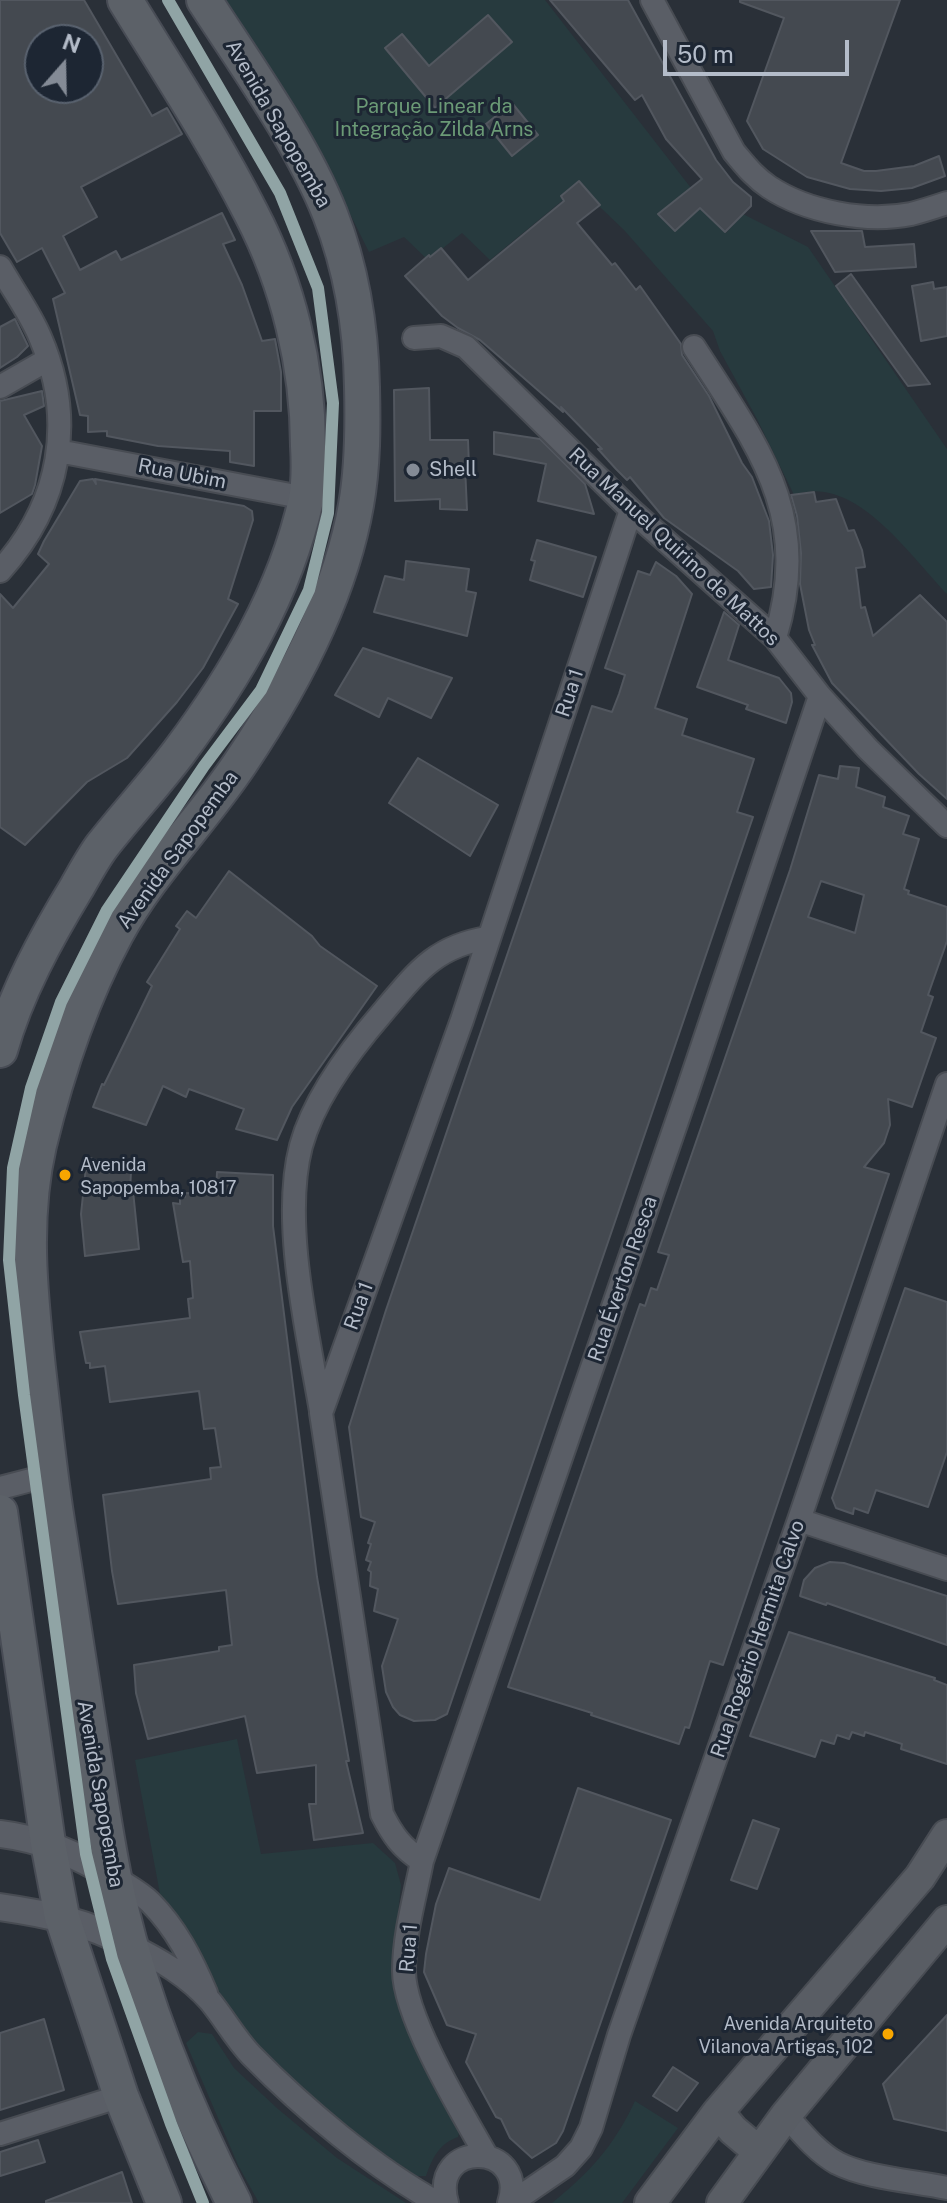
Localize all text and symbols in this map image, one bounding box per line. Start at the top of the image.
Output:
north arrow [24,24,104,104]
scale bar [667,24,853,74]
text: N [59,28,84,58]
street label: Avenida Sapopemba [220,36,336,212]
text: 50 m [677,40,734,68]
park label: Parque Linear da Integração Zilda Arns [335,95,533,142]
street label: Rua Manuel Quirino de Mattos [564,443,784,651]
street label: Rua Ubim [136,454,228,494]
place label: Shell [429,458,477,482]
marker: Shell [404,461,422,479]
street label: Rua 1 [551,666,589,720]
street label: Avenida Sapopemba [113,766,243,934]
place label: Avenida Sapopemba, 10817 [80,1154,237,1196]
marker: Avenida Sapopemba, 10817 [57,1167,73,1183]
street label: Rua Éverton Resca [583,1193,663,1365]
street label: Rua 1 [339,1279,379,1333]
street label: Rua Rogério Hermita Calvo [706,1517,810,1761]
street label: Avenida Sapopemba [72,1699,128,1889]
street label: Rua 1 [395,1923,423,1973]
place label: Avenida Arquiteto Vilanova Artigas, 102 [699,2013,873,2056]
marker: Avenida Arquiteto Vilanova Artigas, 102 [880,2026,896,2042]

